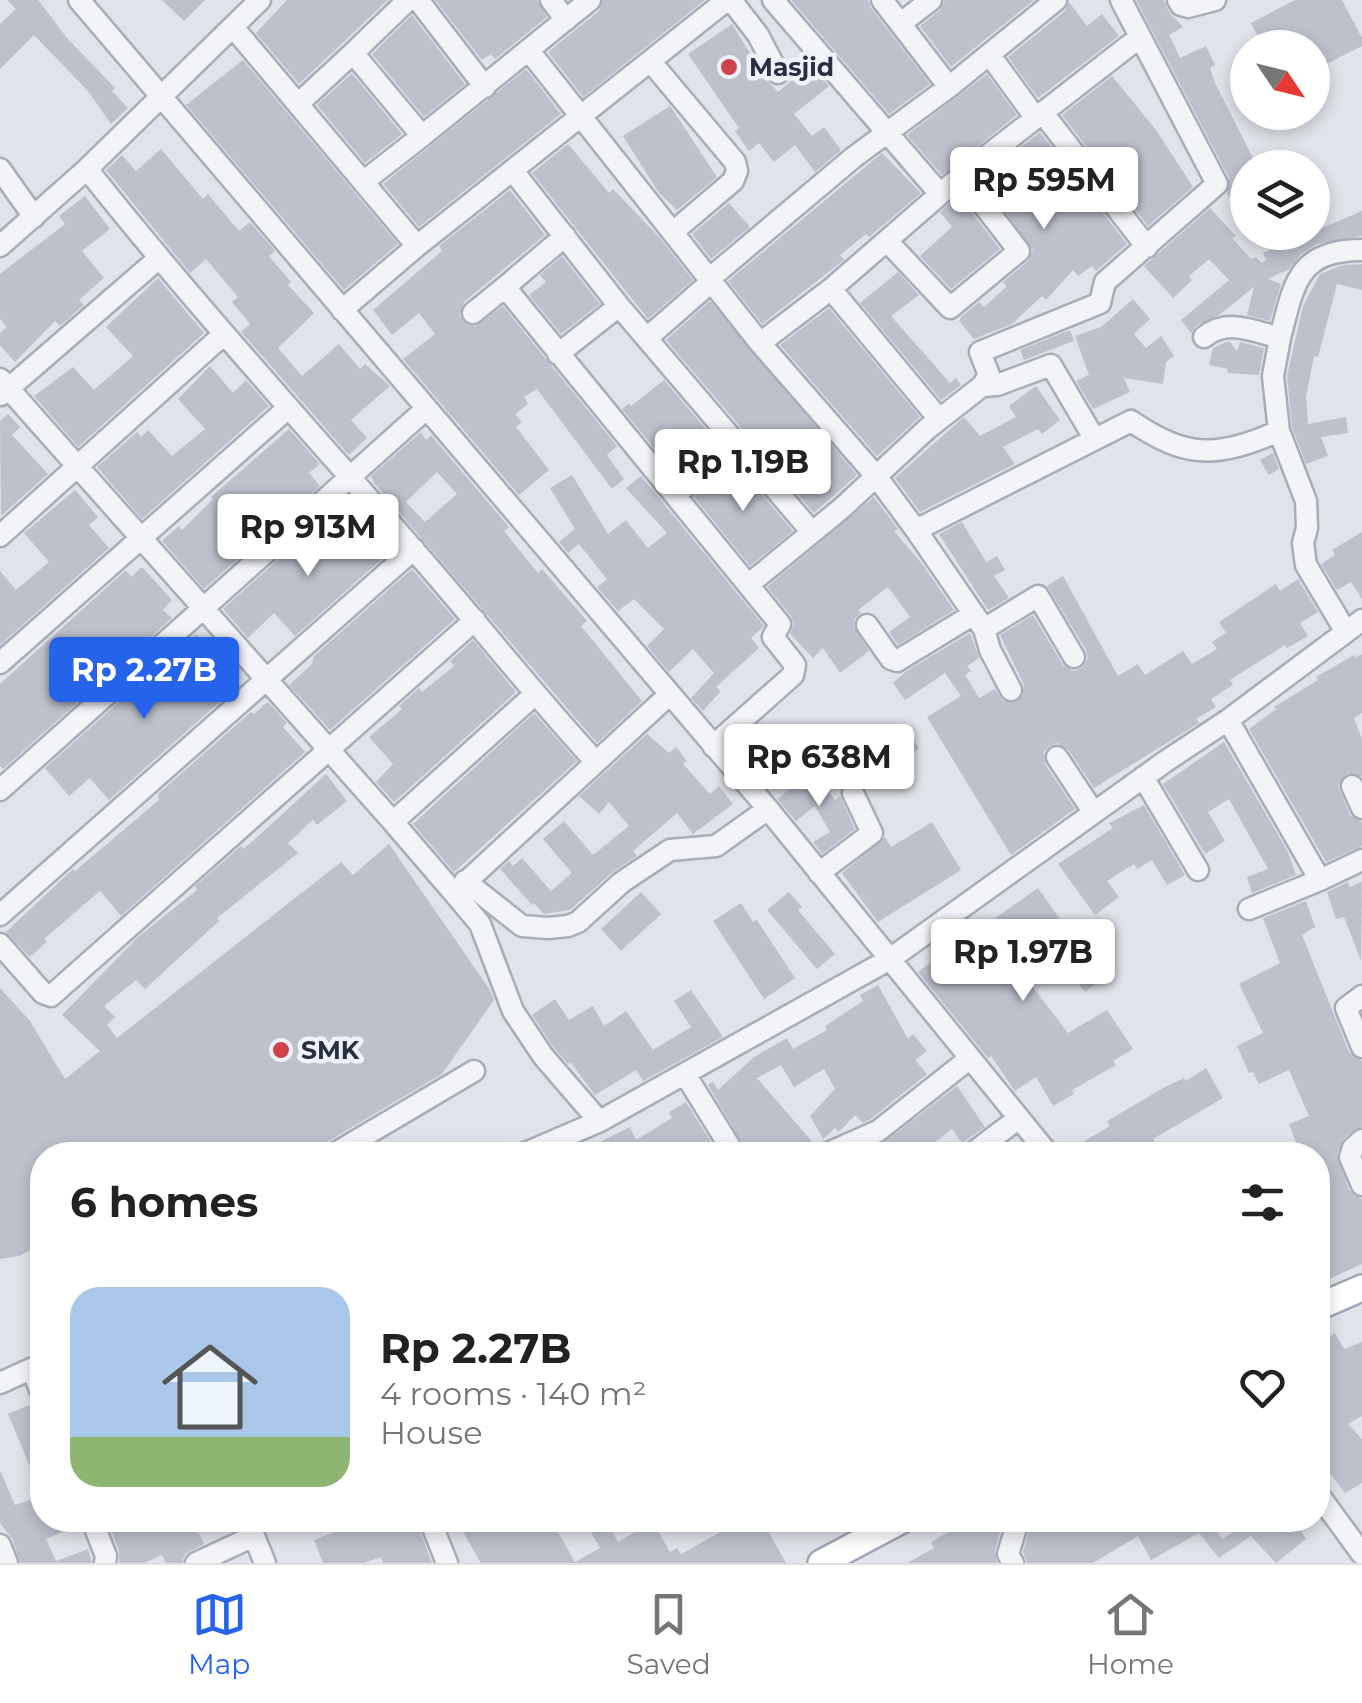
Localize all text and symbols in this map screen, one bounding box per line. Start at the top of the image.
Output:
north arrow [1230,30,1330,130]
map controls [1230,30,1330,250]
place label: Masjid [749,52,834,82]
marker: Masjid [718,56,740,78]
pin: Rp 595M [952,147,1136,232]
button: layers [1230,150,1330,250]
text: Rp 595M [972,160,1116,199]
pin: Rp 1.19B [640,429,846,514]
text: Rp 1.19B [677,442,809,481]
pin: Rp 913M [216,494,400,579]
text: Rp 913M [240,507,376,546]
pin: Rp 2.27B [41,637,247,722]
text: Rp 2.27B [71,650,217,689]
pin: Rp 638M [727,724,911,809]
text: Rp 638M [746,737,892,776]
pin: Rp 1.97B [920,919,1126,1004]
text: Rp 1.97B [953,932,1093,971]
place label: SMK [301,1035,360,1065]
marker: SMK [270,1039,292,1061]
icon: filters [1235,1175,1290,1230]
text: 6 homes [70,1176,258,1228]
text: Rp 2.27B [380,1322,571,1374]
icon: home [150,1327,270,1447]
icon: heart [1235,1360,1290,1415]
text: 4 rooms · 140 m² [380,1374,646,1413]
text: House [380,1413,483,1452]
tab: Map [188,1587,250,1681]
tab: Saved [627,1587,711,1681]
tab: Home [1087,1587,1174,1681]

